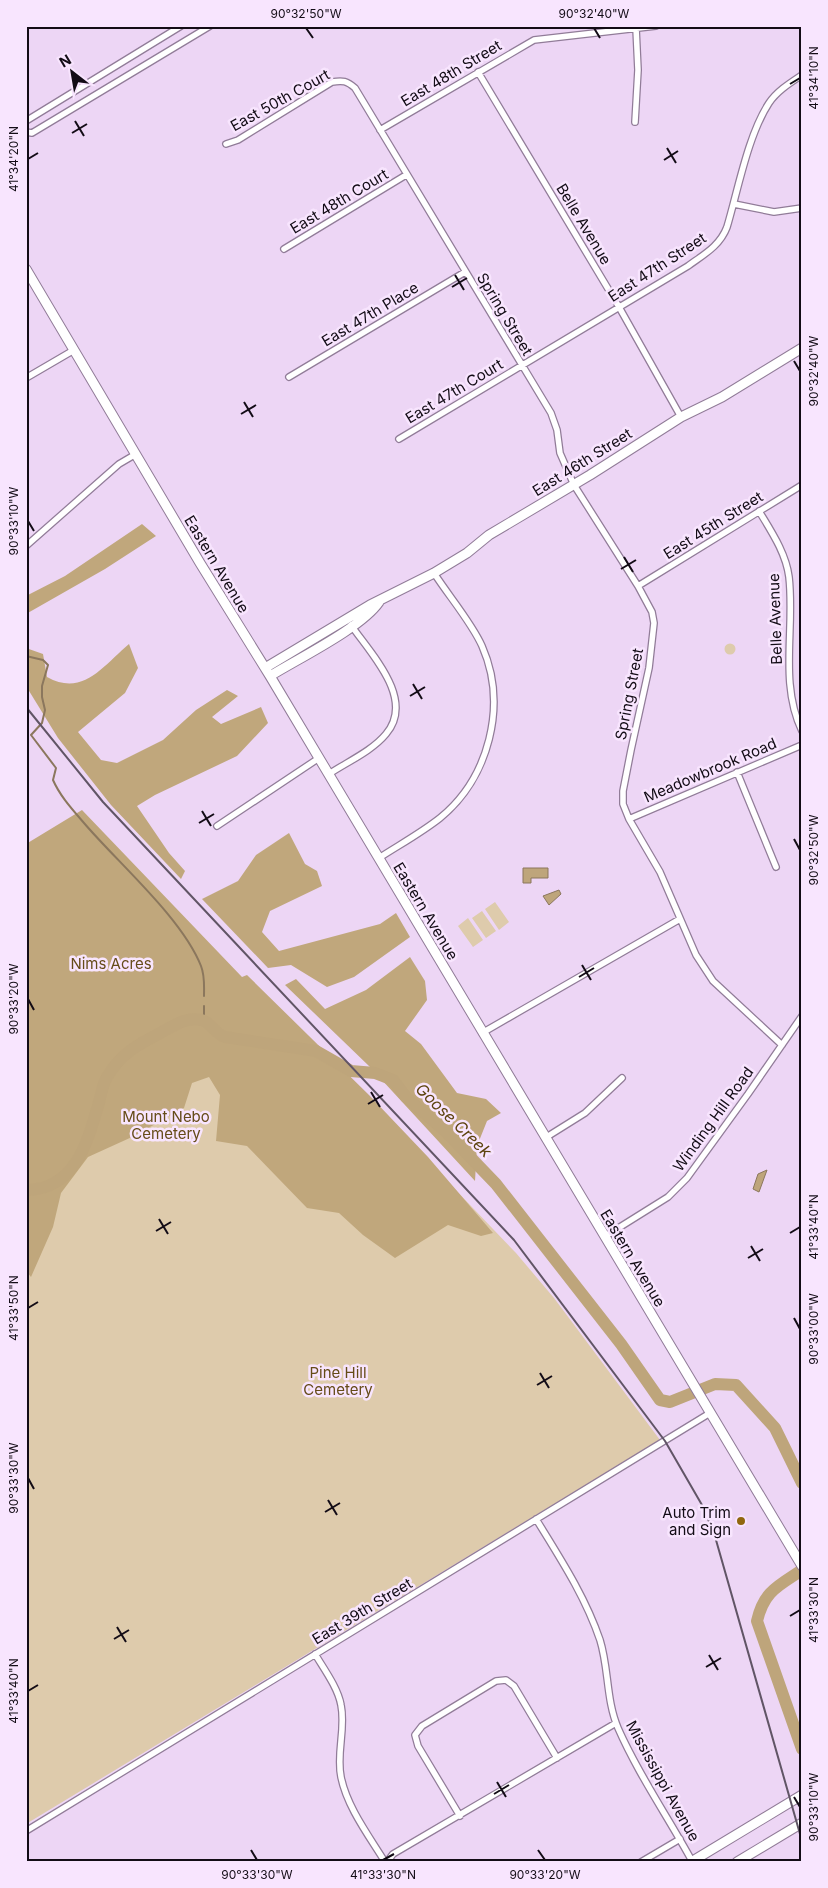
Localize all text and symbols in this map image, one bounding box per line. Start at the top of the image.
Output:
text: 90°32'50"W [270,6,342,21]
text: 90°32'40"W [559,6,630,21]
street label: East 48th Street [397,36,505,110]
text: 41°34'10"N [806,46,821,110]
north arrow [48,48,98,98]
text: N [56,50,74,70]
street label: East 50th Court [227,65,333,135]
text: 41°34'20"N [6,126,21,192]
street label: East 48th Court [287,164,392,238]
street label: Belle Avenue [552,180,616,268]
street label: East 47th Street [604,228,710,306]
street label: Spring Street [473,269,537,359]
street label: East 47th Place [318,278,422,350]
text: 90°32'40"W [806,335,821,406]
street label: East 47th Court [402,354,506,428]
street label: East 46th Street [529,424,635,500]
text: 90°33'10"W [6,486,21,555]
street label: East 45th Street [660,487,766,563]
street label: Eastern Avenue [180,512,254,616]
street label: Belle Avenue [764,573,786,665]
street label: Spring Street [611,646,647,741]
street label: Meadowbrook Road [641,733,779,807]
text: 90°32'50"W [806,814,821,886]
street label: Eastern Avenue [389,859,463,963]
park label: Nims Acres [70,954,152,973]
text: 90°33'20"W [6,963,21,1035]
street label: Winding Hill Road [669,1063,757,1175]
water label: Goose Creek [412,1079,496,1161]
park label: Mount Nebo Cemetery [122,1107,210,1143]
text: 41°33'40"N [806,1194,821,1260]
street label: Eastern Avenue [596,1206,670,1310]
text: 41°33'50"N [6,1275,21,1341]
text: 90°33'00"W [806,1293,821,1365]
park label: Pine Hill Cemetery [303,1363,373,1399]
text: 90°33'30"W [6,1442,21,1514]
place label: Auto Trim and Sign [662,1503,731,1539]
marker: Auto Trim and Sign [735,1515,747,1527]
street label: East 39th Street [308,1574,416,1648]
text: 41°33'30"N [806,1577,821,1643]
text: 41°33'40"N [6,1658,21,1724]
street label: Mississippi Avenue [622,1717,704,1845]
text: 90°33'10"W [806,1772,821,1841]
text: 90°33'30"W [221,1867,293,1882]
text: 41°33'30"N [350,1867,416,1882]
text: 90°33'20"W [509,1867,581,1882]

